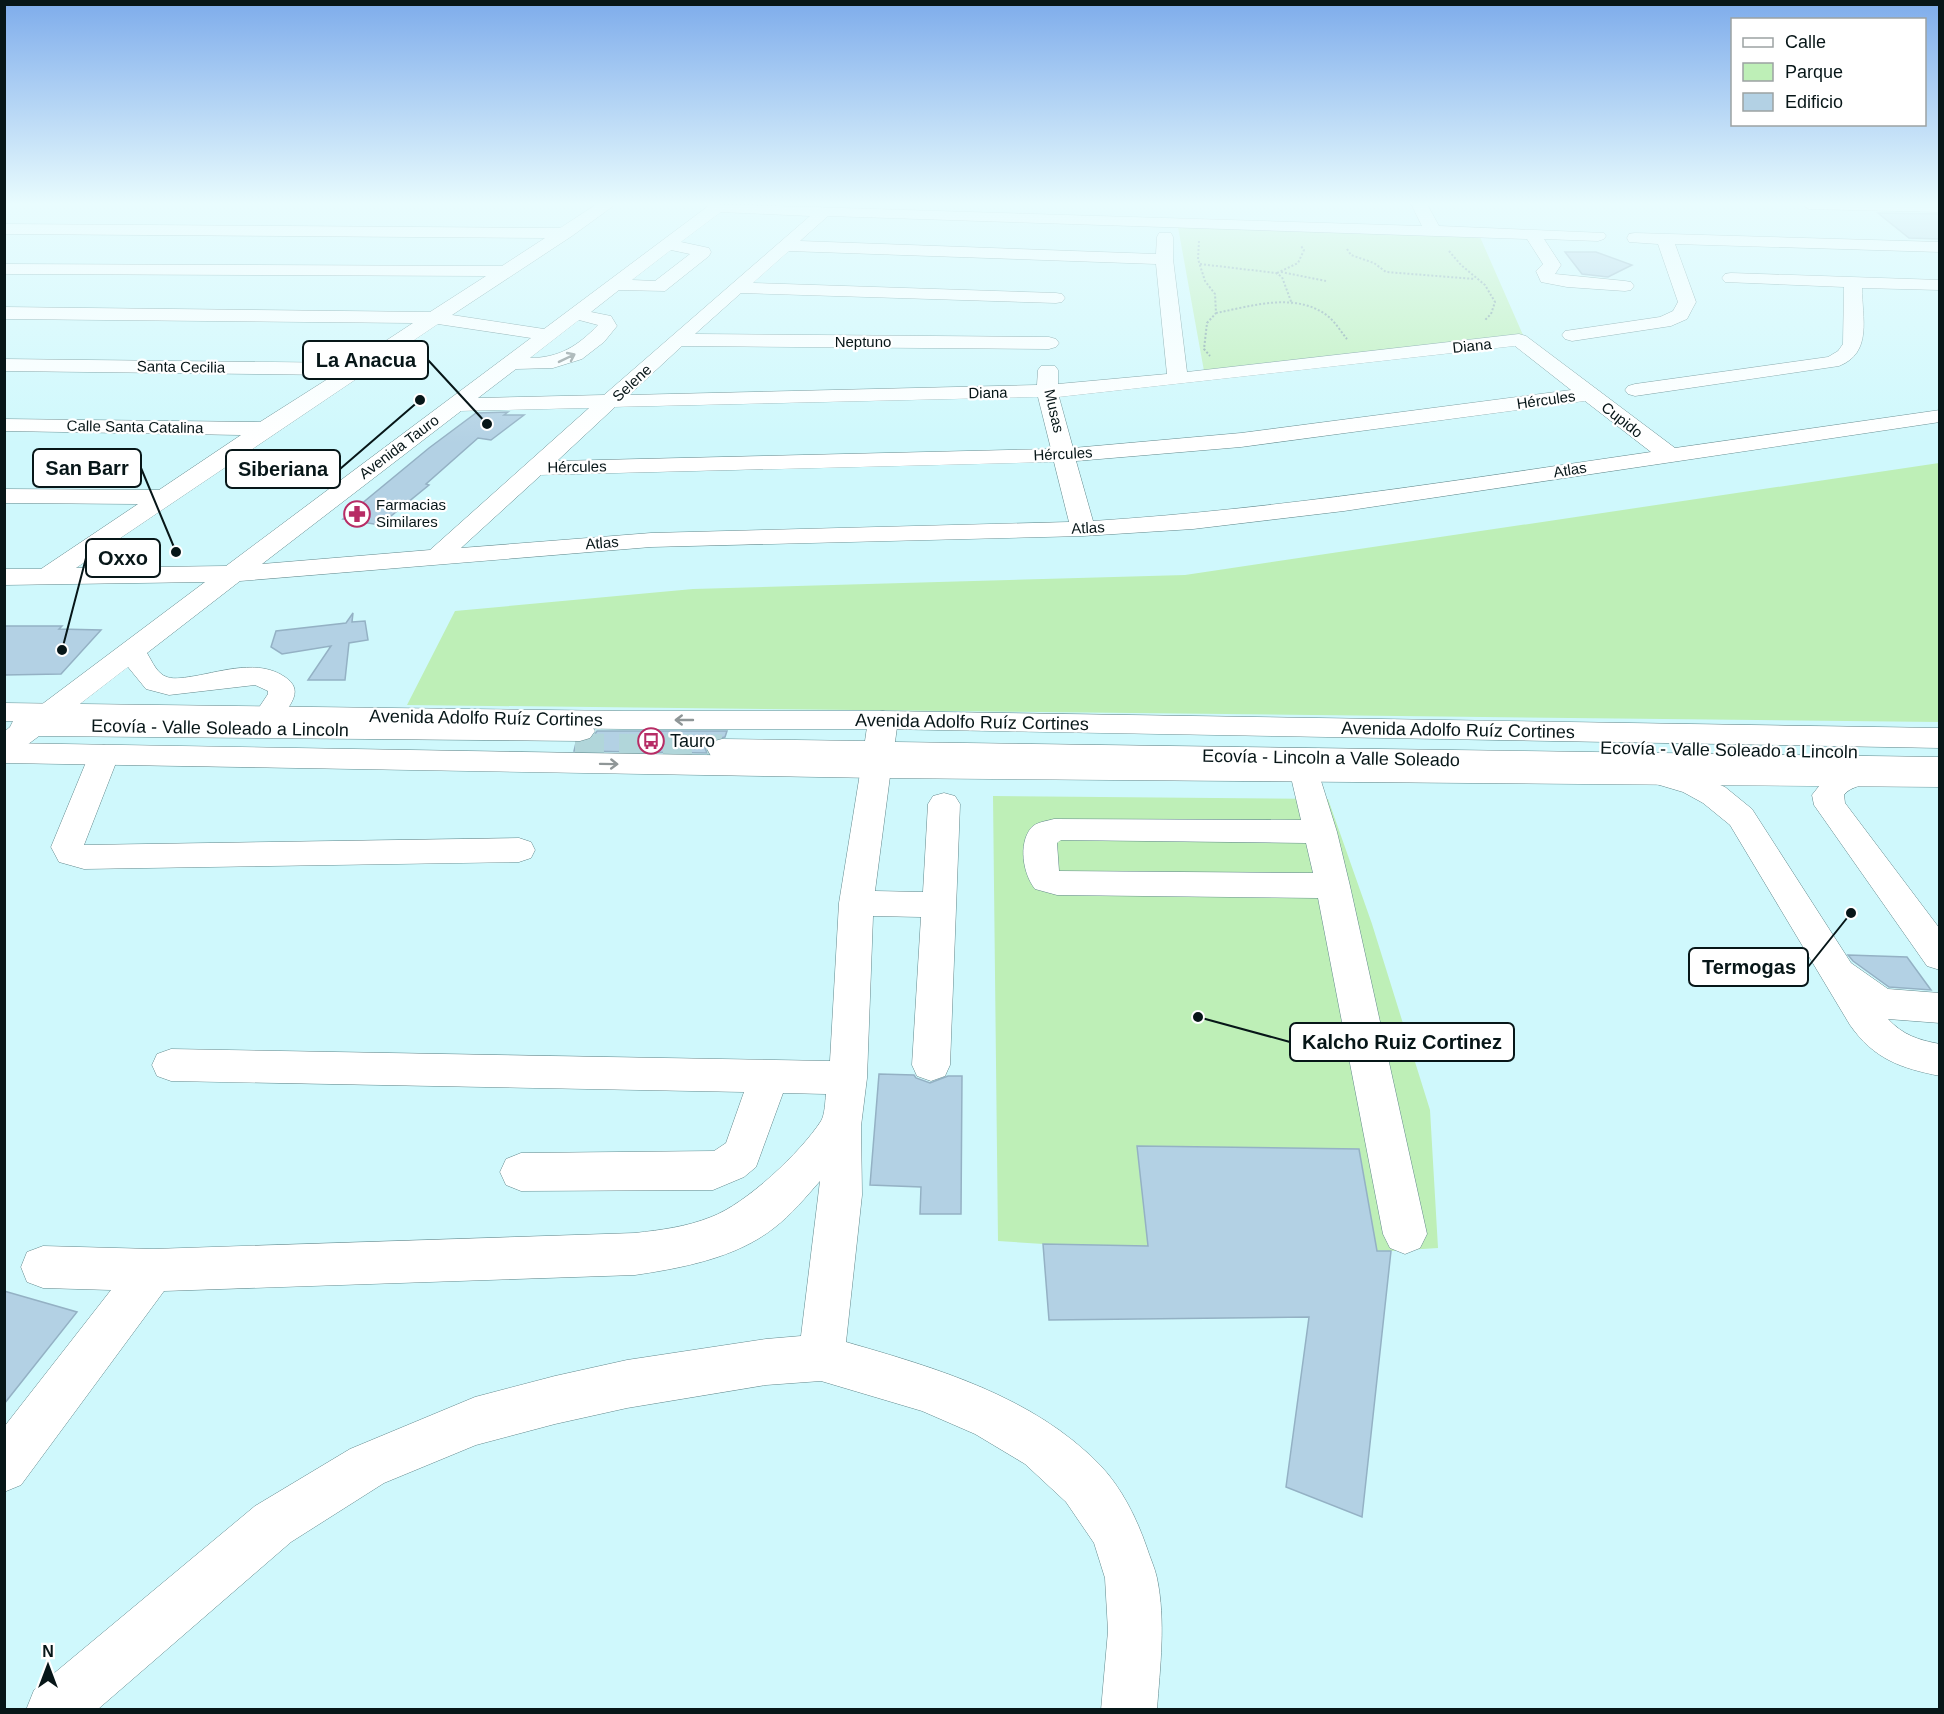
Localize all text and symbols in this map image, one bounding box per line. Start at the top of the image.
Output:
legend [1731,18,1926,126]
text: Calle [1785,32,1826,52]
text: Parque [1785,62,1843,82]
text: Edificio [1785,92,1843,112]
street label: Neptuno [835,333,891,350]
street label: Diana [1452,335,1493,356]
callout: La Anacua [303,341,428,379]
text: La Anacua [316,349,417,371]
one-way arrow [557,352,575,364]
street label: Santa Cecilia [137,357,226,376]
street label: Selene [609,360,655,405]
street label: Diana [968,384,1008,401]
street label: Musas [1041,387,1068,434]
street label: Hércules [1515,387,1576,412]
street label: Cupido [1598,398,1646,441]
street label: Avenida Tauro [356,411,442,482]
street label: Calle Santa Catalina [66,417,204,436]
street label: Hércules [1033,443,1093,464]
callout: San Barr [33,449,141,487]
callout: Siberiana [226,450,340,488]
text: San Barr [45,457,129,479]
street label: Hércules [547,457,607,476]
text: Siberiana [238,458,329,480]
street label: Atlas [1552,459,1588,481]
place label: Farmacias Similares [376,496,446,530]
pharmacy icon: Farmacias Similares [342,499,372,529]
street label: Atlas [1071,518,1105,537]
street label: Atlas [585,533,619,552]
callout: Oxxo [86,539,160,577]
text: Oxxo [98,547,148,569]
street label: Avenida Adolfo Ruíz Cortines [369,706,603,730]
street label: Avenida Adolfo Ruíz Cortines [855,710,1089,734]
one-way arrow [675,714,695,726]
street label: Ecovía - Valle Soleado a Lincoln [91,716,349,740]
street label: Avenida Adolfo Ruíz Cortines [1341,718,1575,742]
bus stop icon: Tauro [636,726,666,756]
place label: Tauro [670,731,715,751]
street label: Ecovía - Valle Soleado a Lincoln [1600,738,1858,762]
street label: Ecovía - Lincoln a Valle Soleado [1202,746,1460,770]
one-way arrow [598,758,618,769]
callout: Termogas [1689,948,1808,986]
text: Termogas [1702,956,1796,978]
callout: Kalcho Ruiz Cortinez [1290,1023,1514,1061]
text: Kalcho Ruiz Cortinez [1302,1031,1502,1053]
north arrow [18,1636,78,1696]
text: N [42,1643,54,1660]

